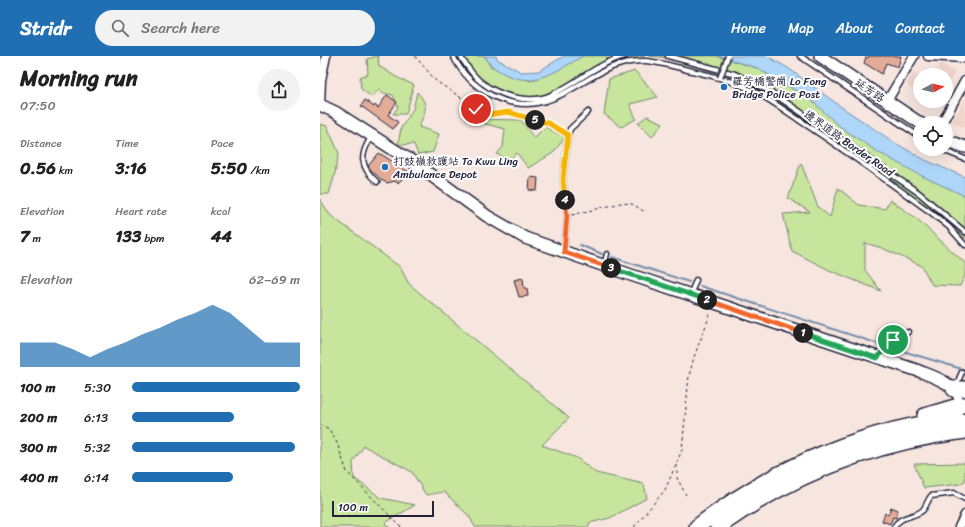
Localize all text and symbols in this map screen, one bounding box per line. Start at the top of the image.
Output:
search box [95,10,375,46]
text: Stridr [20,12,71,45]
text: Search here [141,15,220,41]
text: Home [731,16,766,41]
text: Map [788,16,814,41]
text: About [836,16,873,41]
text: Contact [895,16,945,41]
icon: search [109,17,131,39]
text: Morning run [20,59,138,98]
north arrow [913,68,953,108]
map controls [913,68,953,156]
button: share [258,69,300,111]
place label: 羅芳橋警崗 Lo Fong Bridge Police Post [732,72,827,104]
street label: 延芳路 [851,73,889,108]
marker: 羅芳橋警崗 Lo Fong Bridge Police Post [719,82,729,92]
pin [459,92,493,126]
text: 07:50 [20,94,56,117]
icon: check [465,98,487,120]
street label: 邊界道路 Border Road [800,105,899,182]
pin: 5 [525,110,545,130]
text: 5 [532,110,538,129]
button: locate [913,116,953,156]
text: Distance [20,134,62,153]
text: Time [115,134,139,153]
text: Pace [211,134,234,153]
place label: 打鼓嶺救護站 Ta Kwu Ling Ambulance Depot [392,152,518,184]
text: 0.56 [20,153,56,183]
text: 3:16 [115,153,147,183]
text: 5:50 [211,153,247,183]
text: km [56,161,73,180]
text: /km [247,161,270,180]
marker: 打鼓嶺救護站 Ta Kwu Ling Ambulance Depot [380,162,390,172]
pin: 4 [555,190,575,210]
text: 4 [562,190,568,209]
text: Elevation [20,202,65,221]
text: Heart rate [115,202,167,221]
text: kcal [211,202,231,221]
text: 7 [20,221,30,251]
text: 133 [115,221,141,251]
text: 44 [211,221,232,251]
text: m [30,229,41,248]
text: bpm [141,229,164,248]
pin: 3 [601,258,621,278]
text: 3 [608,258,614,277]
text: Elevation [20,268,73,291]
text: 62–69 m [249,268,300,291]
pin: 2 [697,290,717,310]
text: 2 [704,290,710,309]
pin: 1 [793,323,813,343]
text: 1 [801,323,805,342]
pin [876,323,910,357]
icon: arrive [882,329,904,351]
text: 100 m [20,376,55,399]
text: 5:30 [84,376,111,399]
text: 200 m [20,406,57,429]
text: 6:13 [84,406,108,429]
text: 300 m [20,436,57,459]
text: 5:32 [84,436,111,459]
text: 400 m [20,466,58,489]
text: 6:14 [84,466,109,489]
text: 100 m [338,498,368,517]
scale bar [332,499,434,518]

